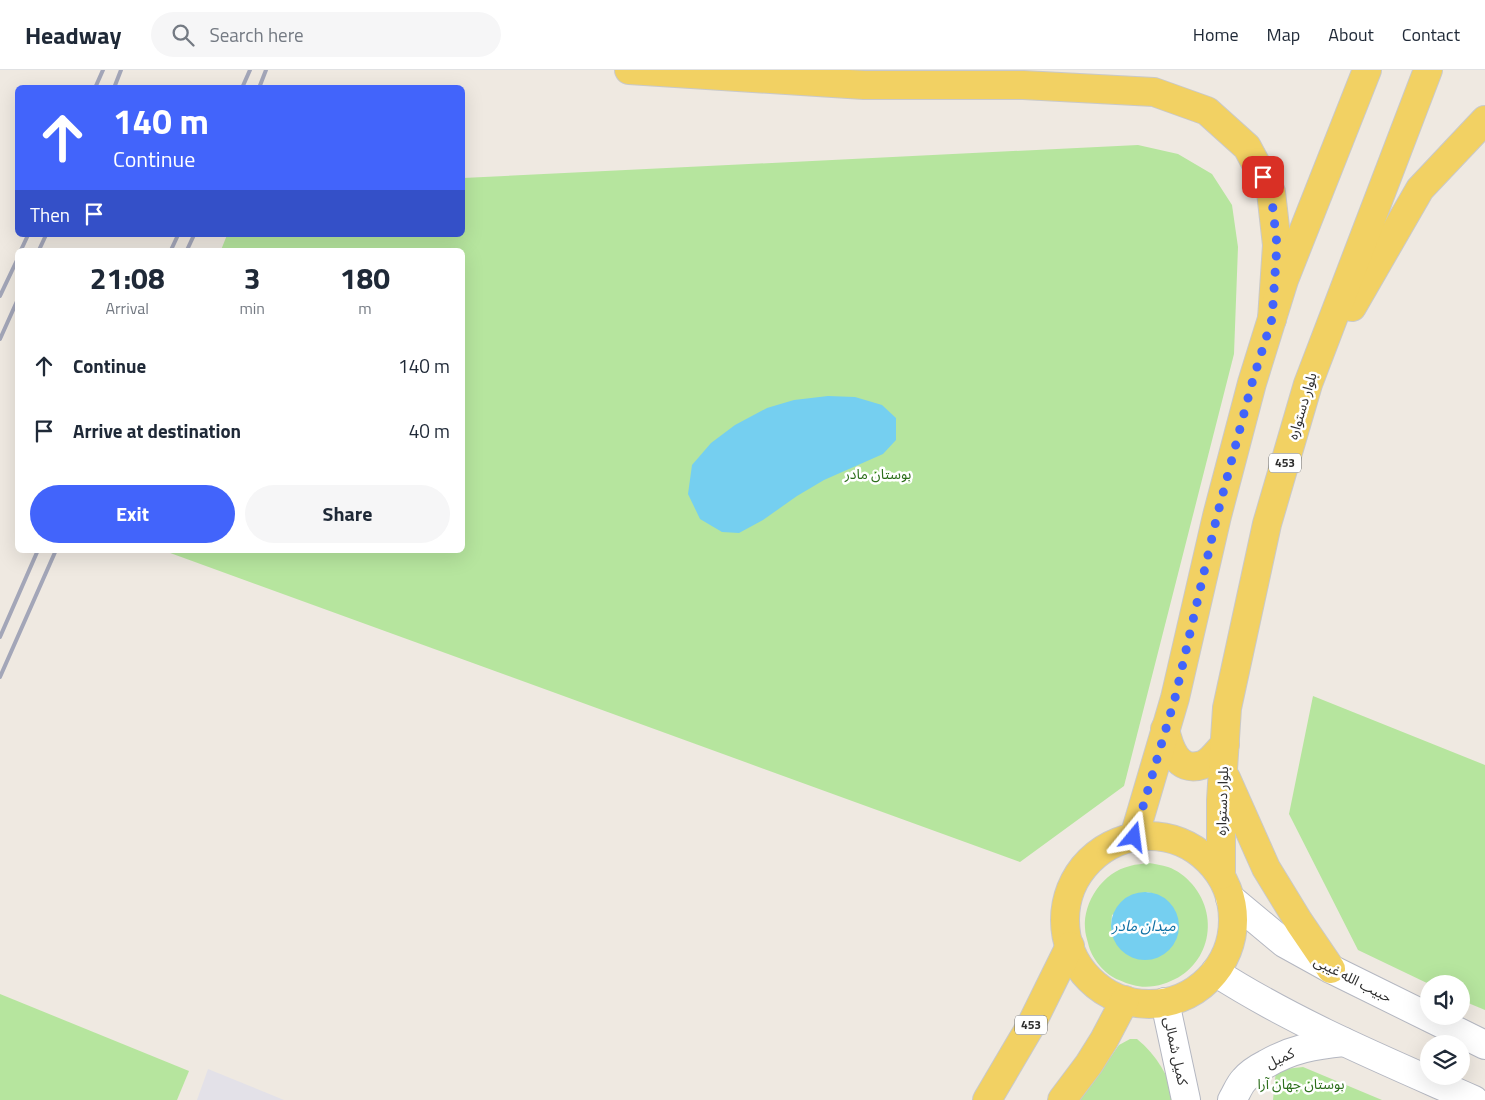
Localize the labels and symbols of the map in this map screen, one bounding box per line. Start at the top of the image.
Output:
pin [1242,156,1284,198]
street label: بلوار دستواره [1281,369,1322,442]
road number: 453 [1269,453,1301,472]
park label: بوستان مادر [844,463,912,484]
street label: بلوار دستواره [1210,766,1233,836]
position arrow [1107,810,1159,862]
water label: میدان مادر [1111,914,1176,937]
street label: حبیب الله غیبی [1311,950,1396,1007]
street label: کمیل شمالی [1159,1015,1194,1087]
road number: 453 [1015,1016,1047,1034]
street label: کمیل [1262,1042,1298,1073]
park label: بوستان جهان آرا [1258,1073,1345,1094]

